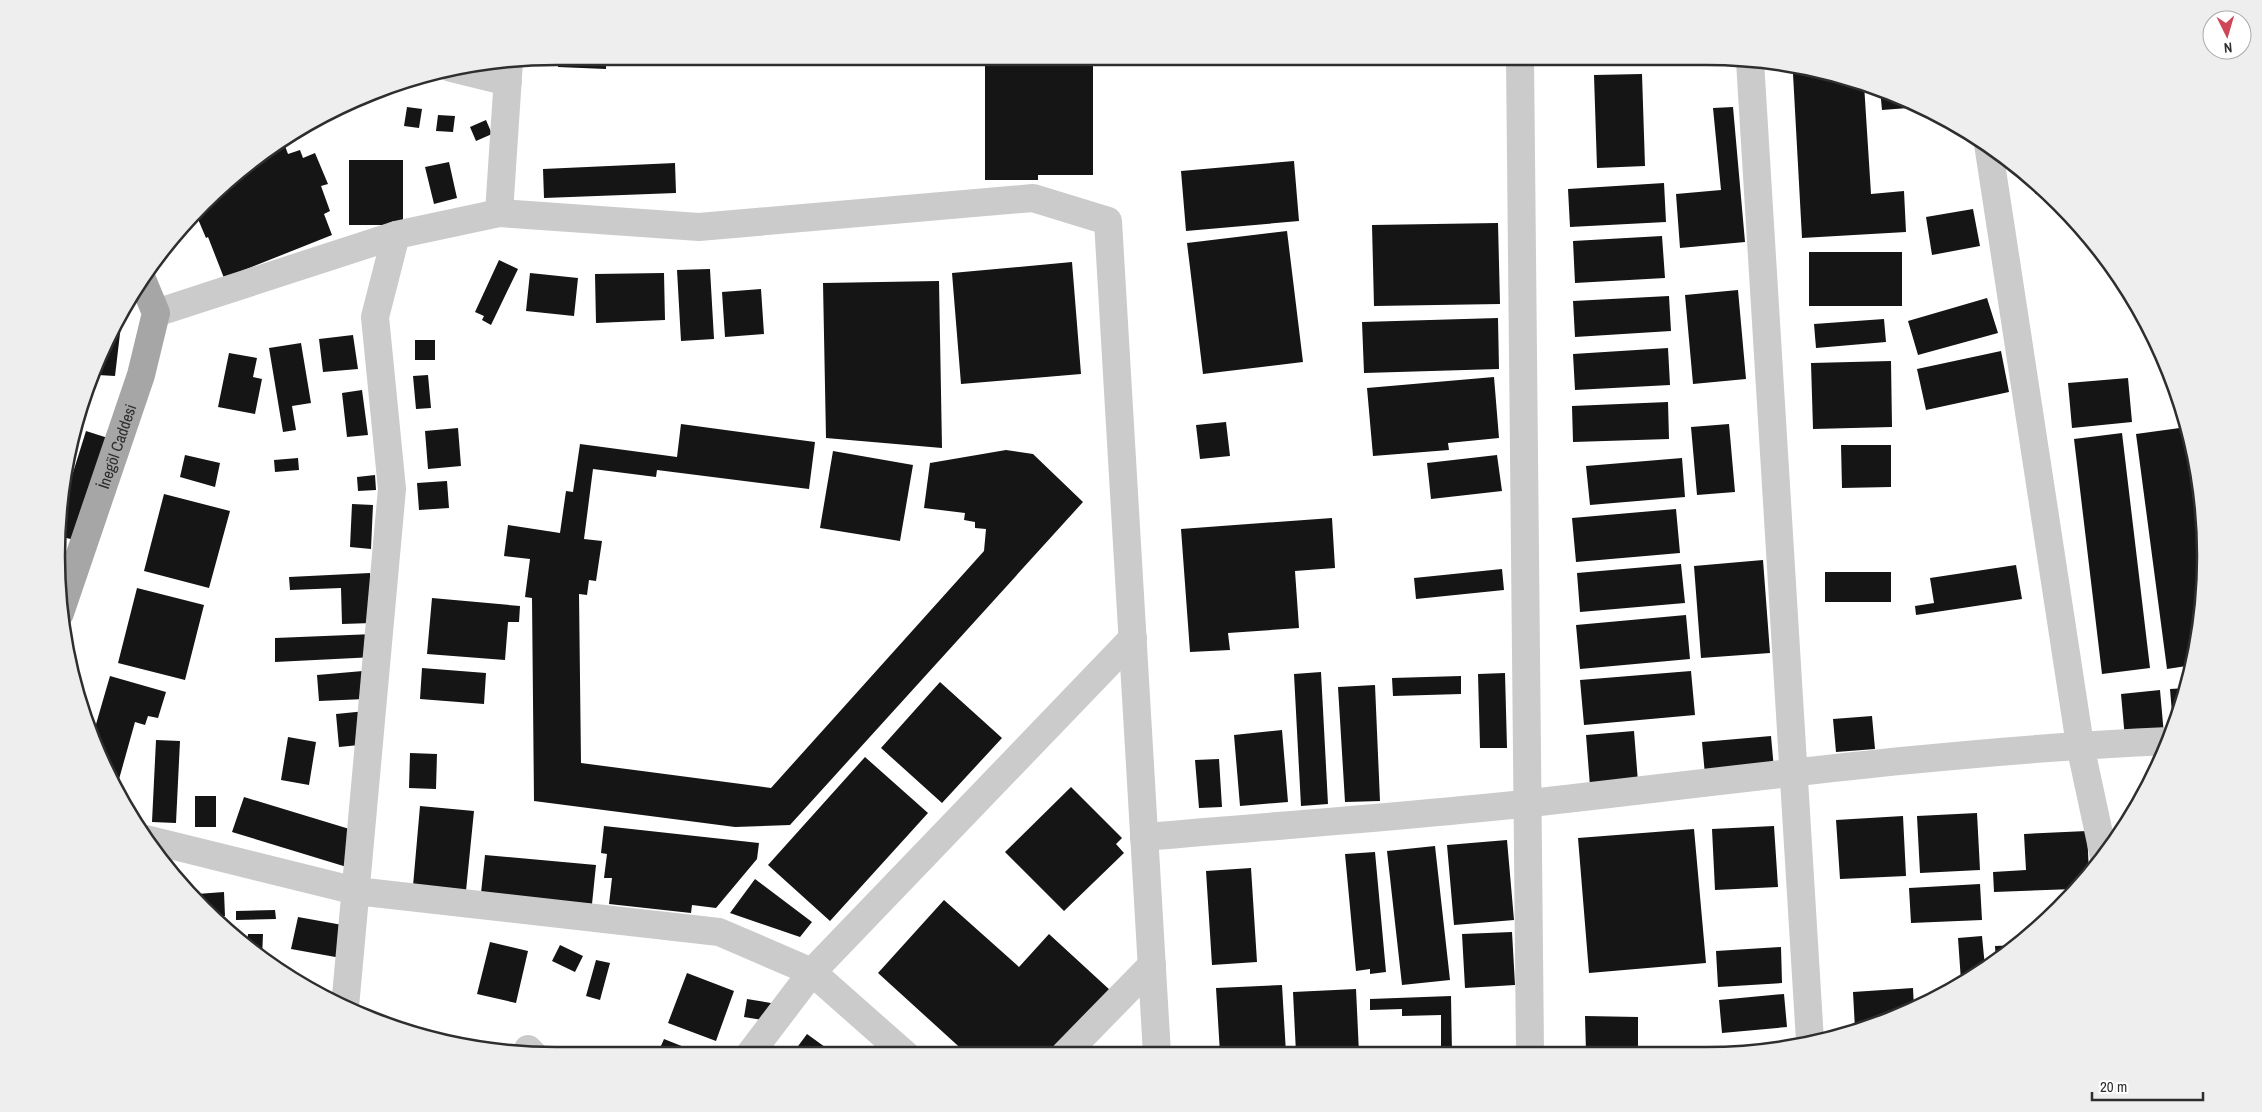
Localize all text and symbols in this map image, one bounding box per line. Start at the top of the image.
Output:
north arrow [2202,10,2252,60]
text: N [2223,39,2233,57]
street label: İnegöl Caddesi [92,401,141,492]
scale bar [2092,1070,2203,1102]
text: 20 m [2100,1076,2127,1097]

